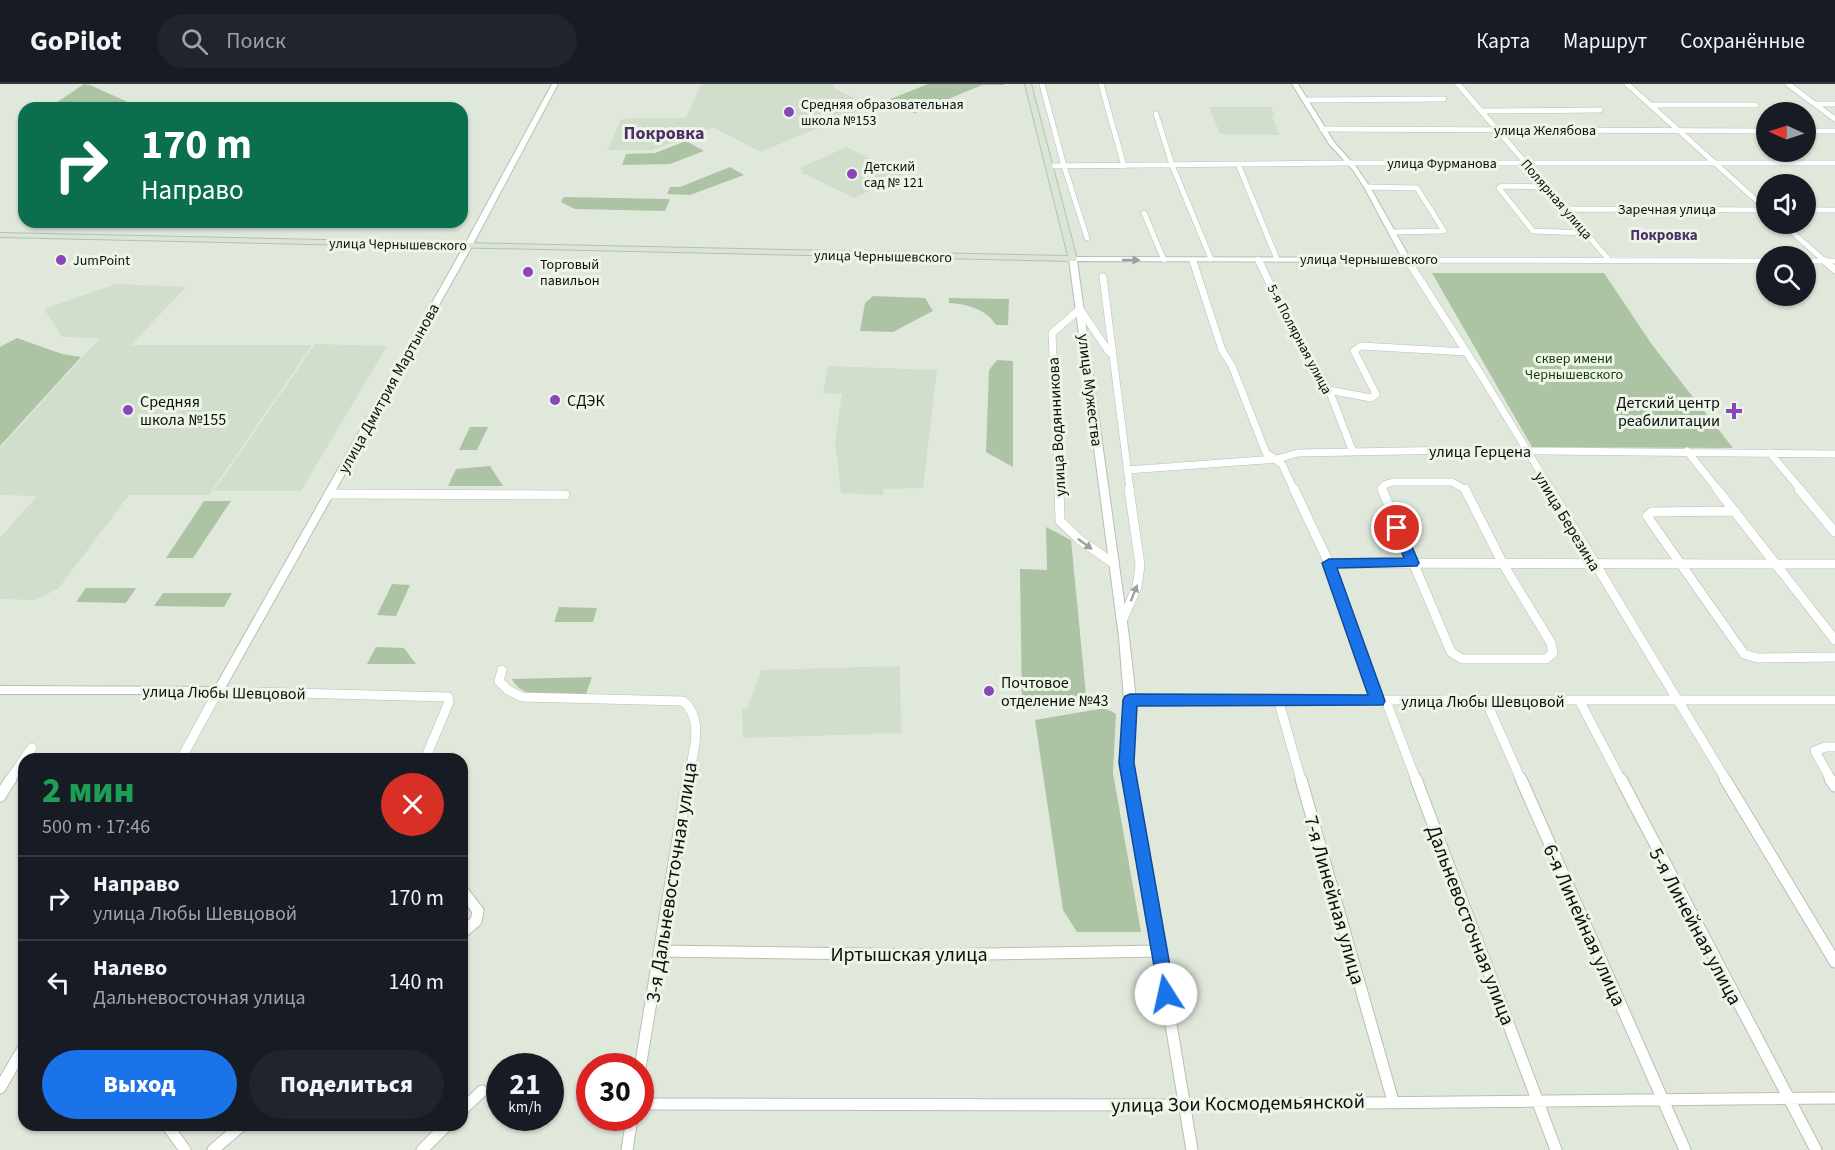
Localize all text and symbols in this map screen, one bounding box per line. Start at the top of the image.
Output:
search box [157,14,577,68]
text: GoPilot [30,21,121,61]
icon: search [178,25,211,58]
text: Поиск [226,25,286,57]
text: Карта [1476,26,1530,56]
text: Маршрут [1563,26,1647,56]
text: Сохранённые [1680,26,1805,56]
place label: Средняя образовательная школа №153 [801,95,964,131]
north arrow [1756,102,1816,162]
map controls [1756,102,1816,306]
marker: Средняя образовательная школа №153 [782,105,796,119]
text: 170 m [141,115,252,175]
district label: Покровка [624,121,704,146]
street label: улица Желябова [1494,121,1596,141]
icon: right [42,126,120,204]
street label: улица Фурманова [1387,154,1497,174]
street label: Полярная улица [1516,155,1597,244]
place label: Детский сад № 121 [864,157,924,193]
marker: Детский сад № 121 [845,167,859,181]
text: Направо [141,171,244,210]
button: sound [1756,174,1816,234]
street label: Заречная улица [1618,200,1716,220]
district label: Покровка [1630,225,1698,246]
street label: улица Чернышевского [329,234,467,256]
street label: улица Чернышевского [814,246,952,268]
button: search [1756,246,1816,306]
street label: улица Чернышевского [1300,250,1438,270]
place label: JumPoint [73,251,130,271]
marker: JumPoint [54,253,68,267]
place label: Торговый павильон [540,255,600,291]
one-way arrow [1122,255,1141,265]
marker: Торговый павильон [521,265,535,279]
street label: 5-я Полярная улица [1262,281,1337,398]
street label: улица Дмитрия Мартынова [333,299,445,478]
street label: улица Мужества [1072,332,1108,448]
park label: сквер имени Чернышевского [1525,349,1623,385]
street label: улица Водянникова [1042,357,1072,497]
place label: СДЭК [567,390,605,412]
place label: Средняя школа №155 [140,391,226,431]
place label: Детский центр реабилитации [1616,392,1720,432]
marker: СДЭК [548,393,562,407]
marker: Детский центр реабилитации [1725,402,1743,420]
marker: Средняя школа №155 [121,403,135,417]
street label: улица Герцена [1429,441,1531,463]
street label: улица Березина [1529,468,1606,575]
pin [1371,502,1422,553]
icon: arrive [1380,511,1413,544]
one-way arrow [1078,537,1093,549]
one-way arrow [1129,584,1139,602]
place label: Почтовое отделение №43 [1001,672,1109,712]
street label: улица Любы Шевцовой [142,681,306,705]
marker: Почтовое отделение №43 [982,684,996,698]
street label: улица Любы Шевцовой [1401,691,1565,713]
street label: 3-я Дальневосточная улица [639,760,705,1004]
text: 2 мин [42,765,135,816]
button: close [381,773,444,836]
street label: 7-я Линейная улица [1297,812,1372,988]
text: 500 m · 17:46 [42,813,150,841]
street label: Дальневосточная улица [1419,821,1521,1030]
street label: 6-я Линейная улица [1536,840,1632,1011]
street label: 5-я Линейная улица [1642,843,1748,1010]
text: Направо [93,868,180,900]
icon: right [42,882,75,915]
text: 170 m [389,882,444,914]
text: улица Любы Шевцовой [93,900,297,928]
street label: Иртышская улица [830,941,988,969]
text: Налево [93,952,167,984]
position arrow [1134,962,1198,1026]
icon: left [42,966,75,999]
text: 140 m [389,966,444,998]
text: Дальневосточная улица [93,984,306,1012]
button: Выход [42,1050,237,1119]
button: Поделиться [249,1050,444,1119]
speed limit sign: 30 [576,1053,654,1131]
text: 21 [509,1063,541,1106]
street label: улица Зои Космодемьянской [1111,1088,1365,1120]
text: km/h [508,1097,542,1118]

